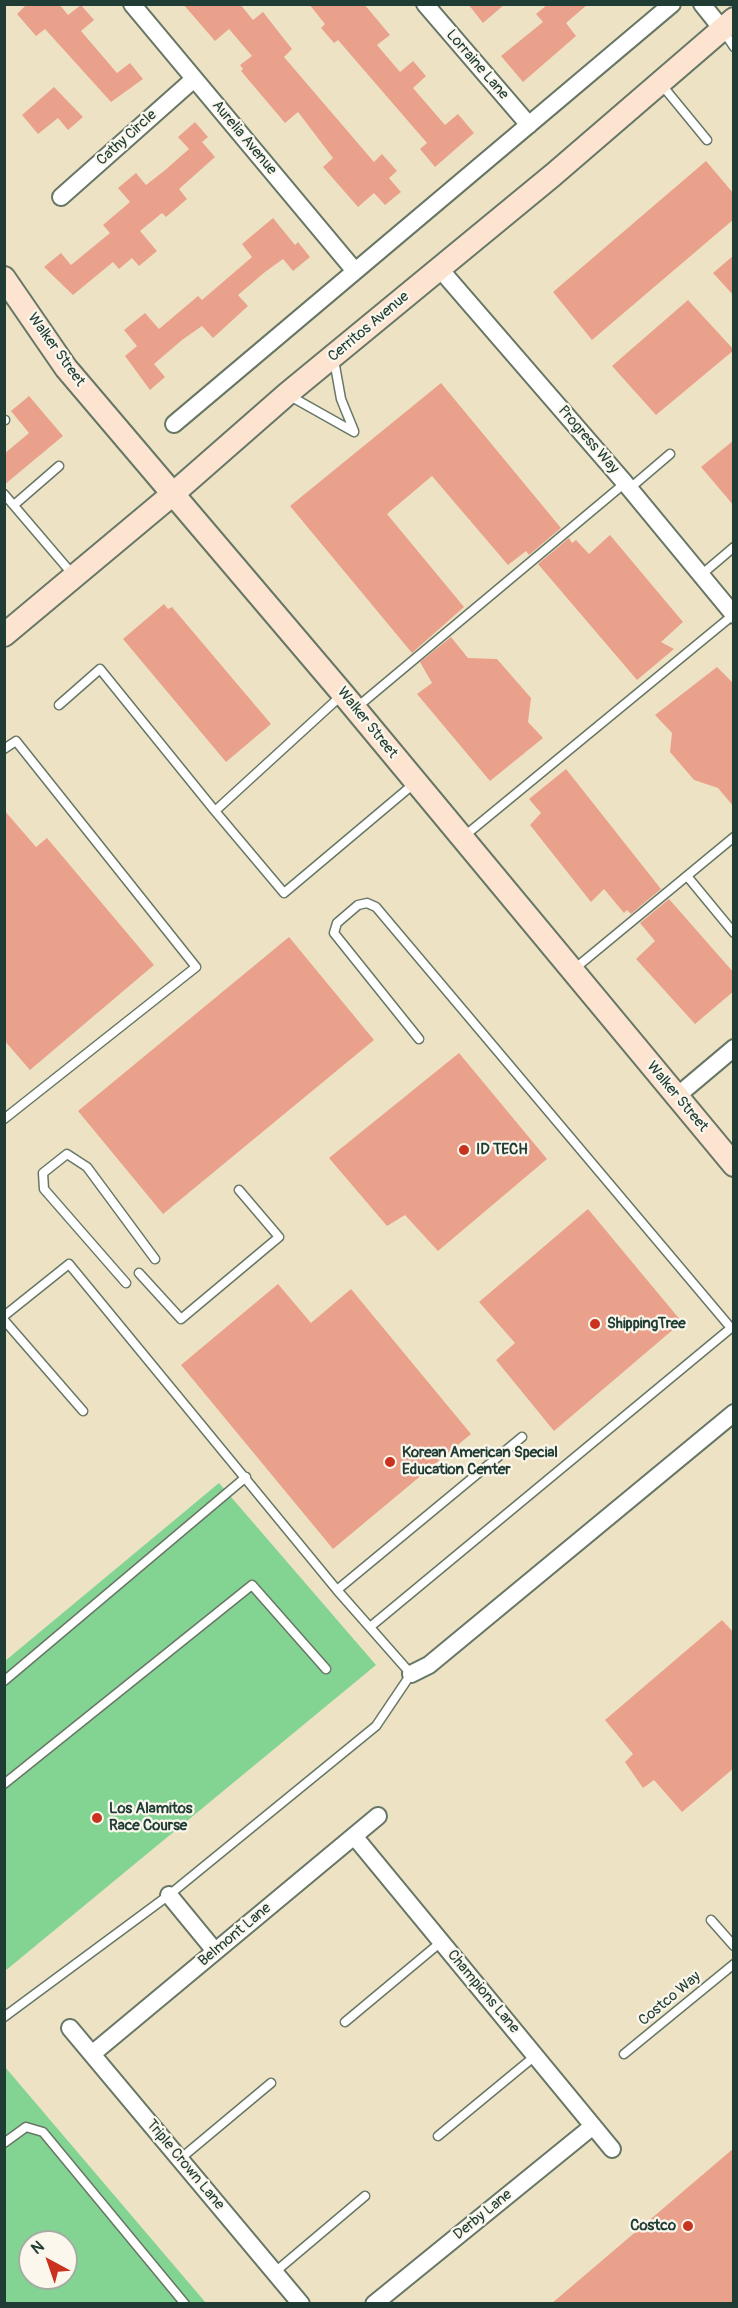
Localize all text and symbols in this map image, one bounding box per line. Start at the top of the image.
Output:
street label: Lorraine Lane [442,26,512,104]
street label: Aurelia Avenue [208,97,280,179]
street label: Cathy Circle [93,106,161,170]
street label: Cerritos Avenue [325,288,413,366]
street label: Walker Street [23,310,89,390]
street label: Progress Way [554,402,622,478]
street label: Walker Street [333,684,401,762]
street label: Walker Street [642,1058,712,1136]
place label: ID TECH [476,1141,528,1159]
marker: ID TECH [457,1143,471,1157]
place label: ShippingTree [607,1315,686,1333]
marker: ShippingTree [588,1317,602,1331]
place label: Korean American Special Education Center [402,1444,558,1479]
marker: Korean American Special Education Center [383,1455,397,1469]
place label: Los Alamitos Race Course [109,1800,193,1835]
marker: Los Alamitos Race Course [90,1811,104,1825]
street label: Belmont Lane [195,1899,275,1971]
street label: Champions Lane [443,1947,523,2037]
street label: Costco Way [635,1968,705,2030]
street label: Triple Crown Lane [142,2116,228,2214]
street label: Derby Lane [450,2186,516,2244]
place label: Costco [630,2217,676,2235]
marker: Costco [681,2219,695,2233]
north arrow [18,2230,78,2290]
text: N [27,2237,48,2259]

